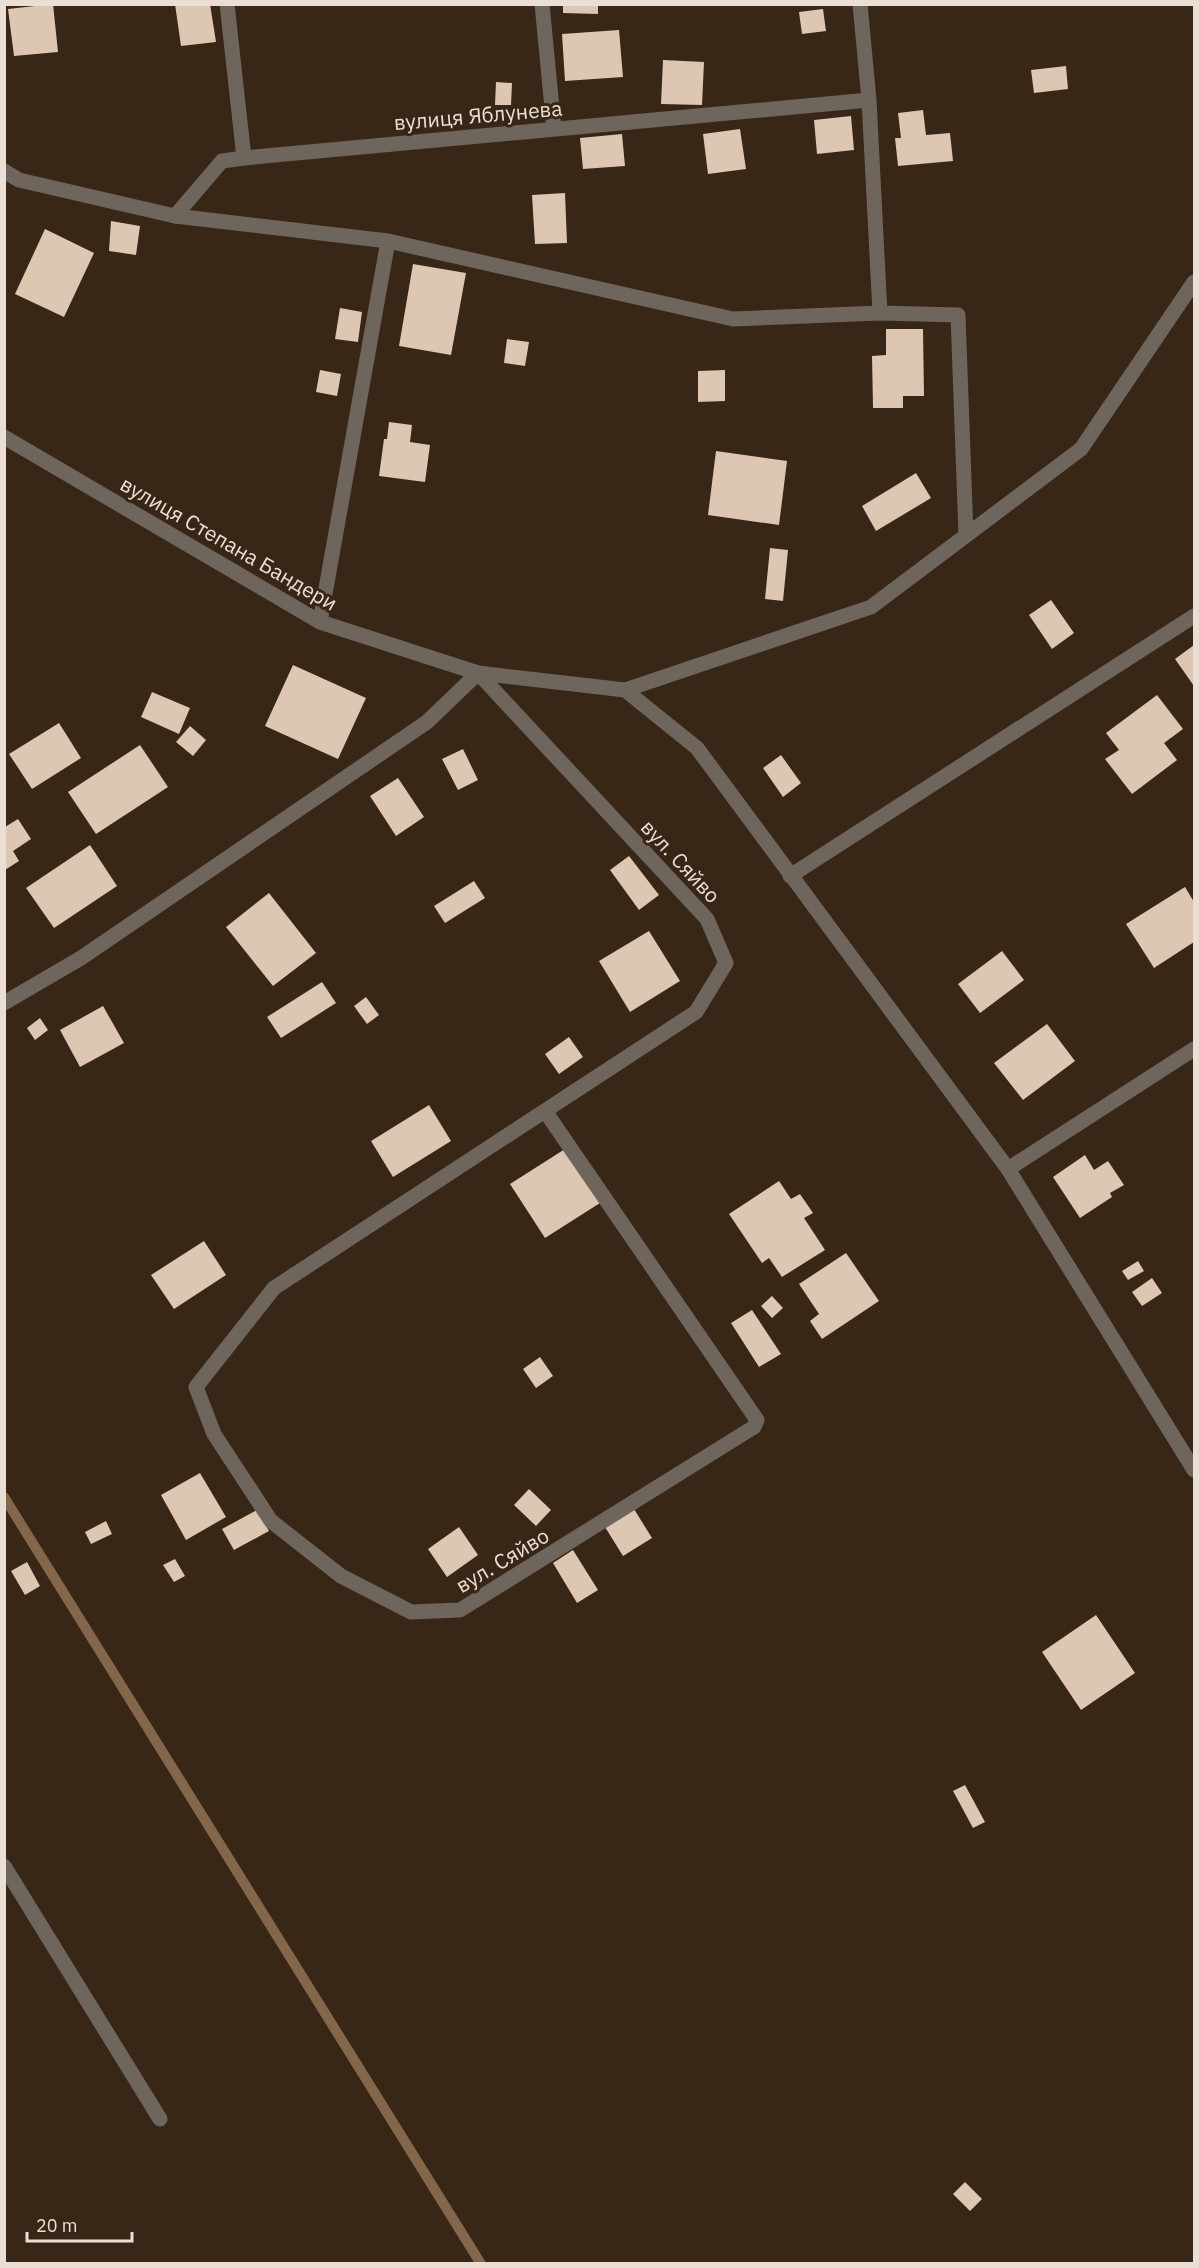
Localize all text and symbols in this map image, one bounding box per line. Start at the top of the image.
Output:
street label: вулиця Яблунева [393,94,563,136]
street label: вулиця Степана Бандери [115,469,343,617]
street label: вул. Сяйво [635,813,727,909]
street label: вул. Сяйво [450,1521,554,1599]
scale bar [27,2205,132,2243]
text: 20 m [36,2214,78,2237]

